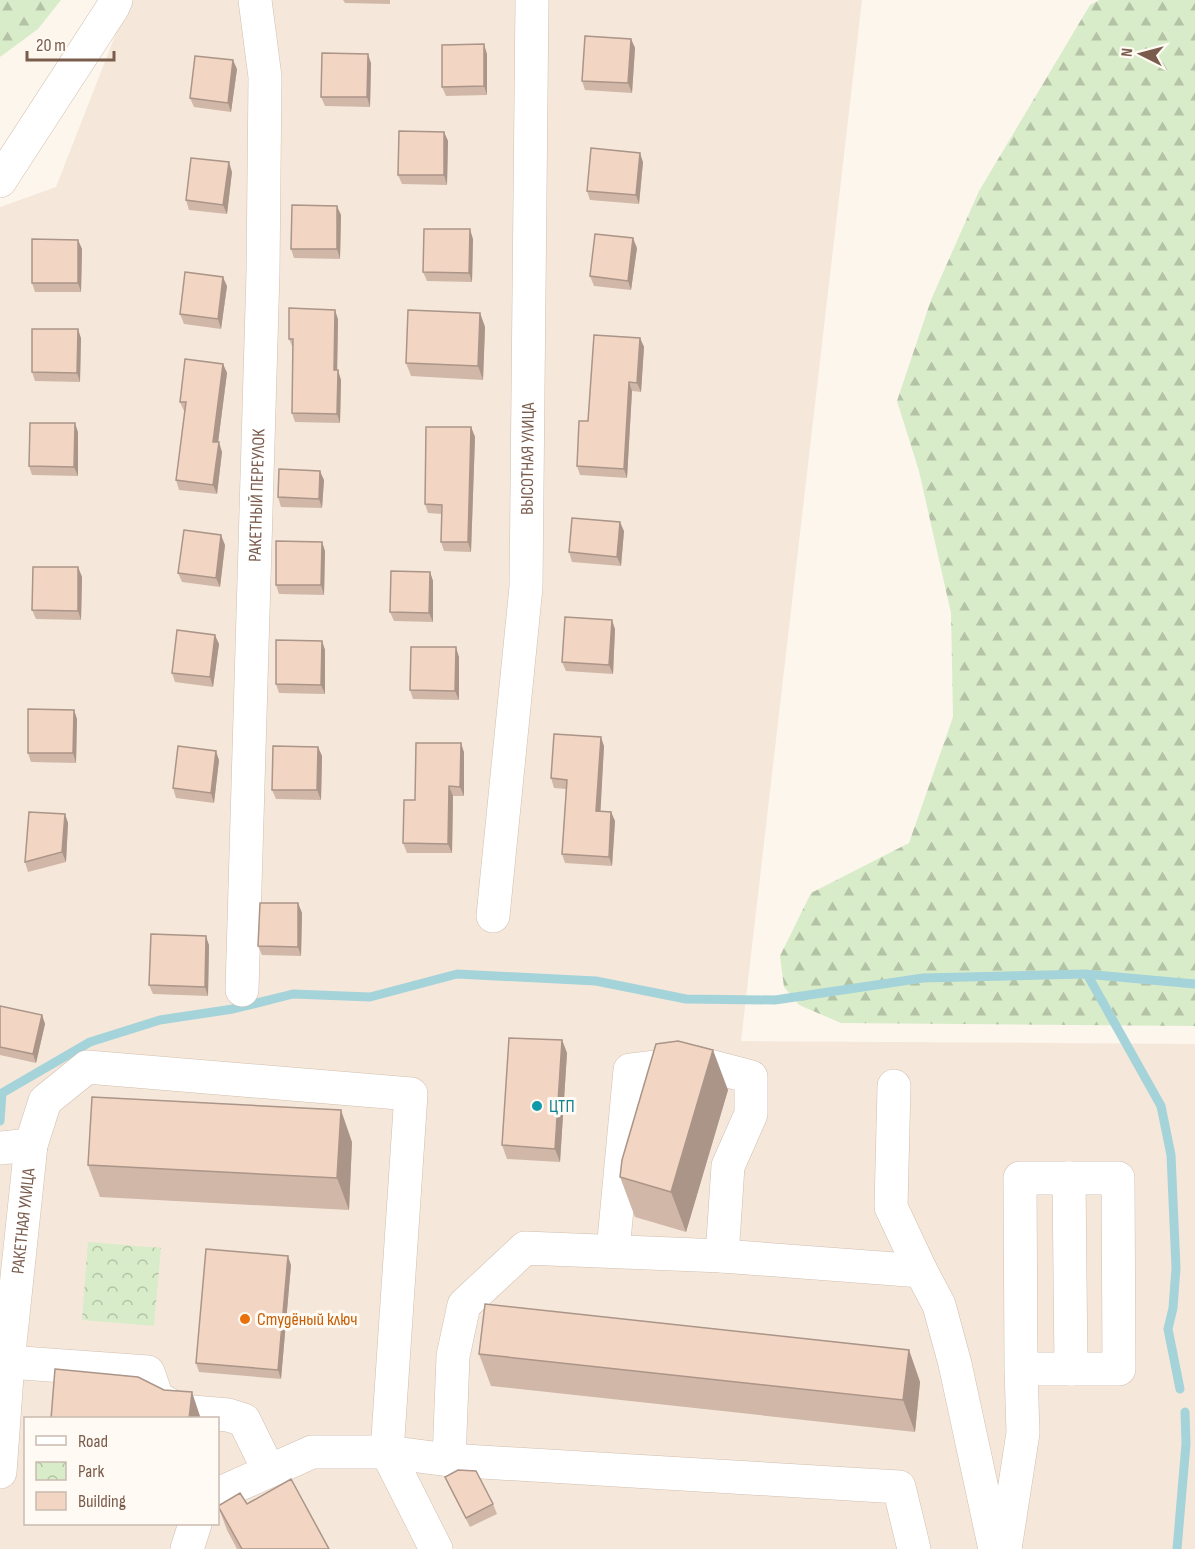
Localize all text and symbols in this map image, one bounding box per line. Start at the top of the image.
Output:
scale bar [27,24,114,62]
north arrow [1111,24,1171,84]
text: 20 m [36,35,66,56]
text: N [1118,47,1137,58]
street label: ВЫСОТНАЯ УЛИЦА [517,402,539,515]
street label: РАКЕТНЫЙ ПЕРЕУЛОК [245,427,269,562]
place label: ЦТП [549,1096,575,1117]
marker: ЦТП [530,1099,544,1113]
street label: РАКЕТНАЯ УЛИЦА [7,1167,40,1275]
place label: Студёный ключ [257,1309,358,1330]
marker: Студёный ключ [238,1312,252,1326]
legend [24,1417,219,1525]
text: Road [78,1431,108,1452]
text: Park [78,1461,104,1482]
text: Building [78,1491,126,1512]

